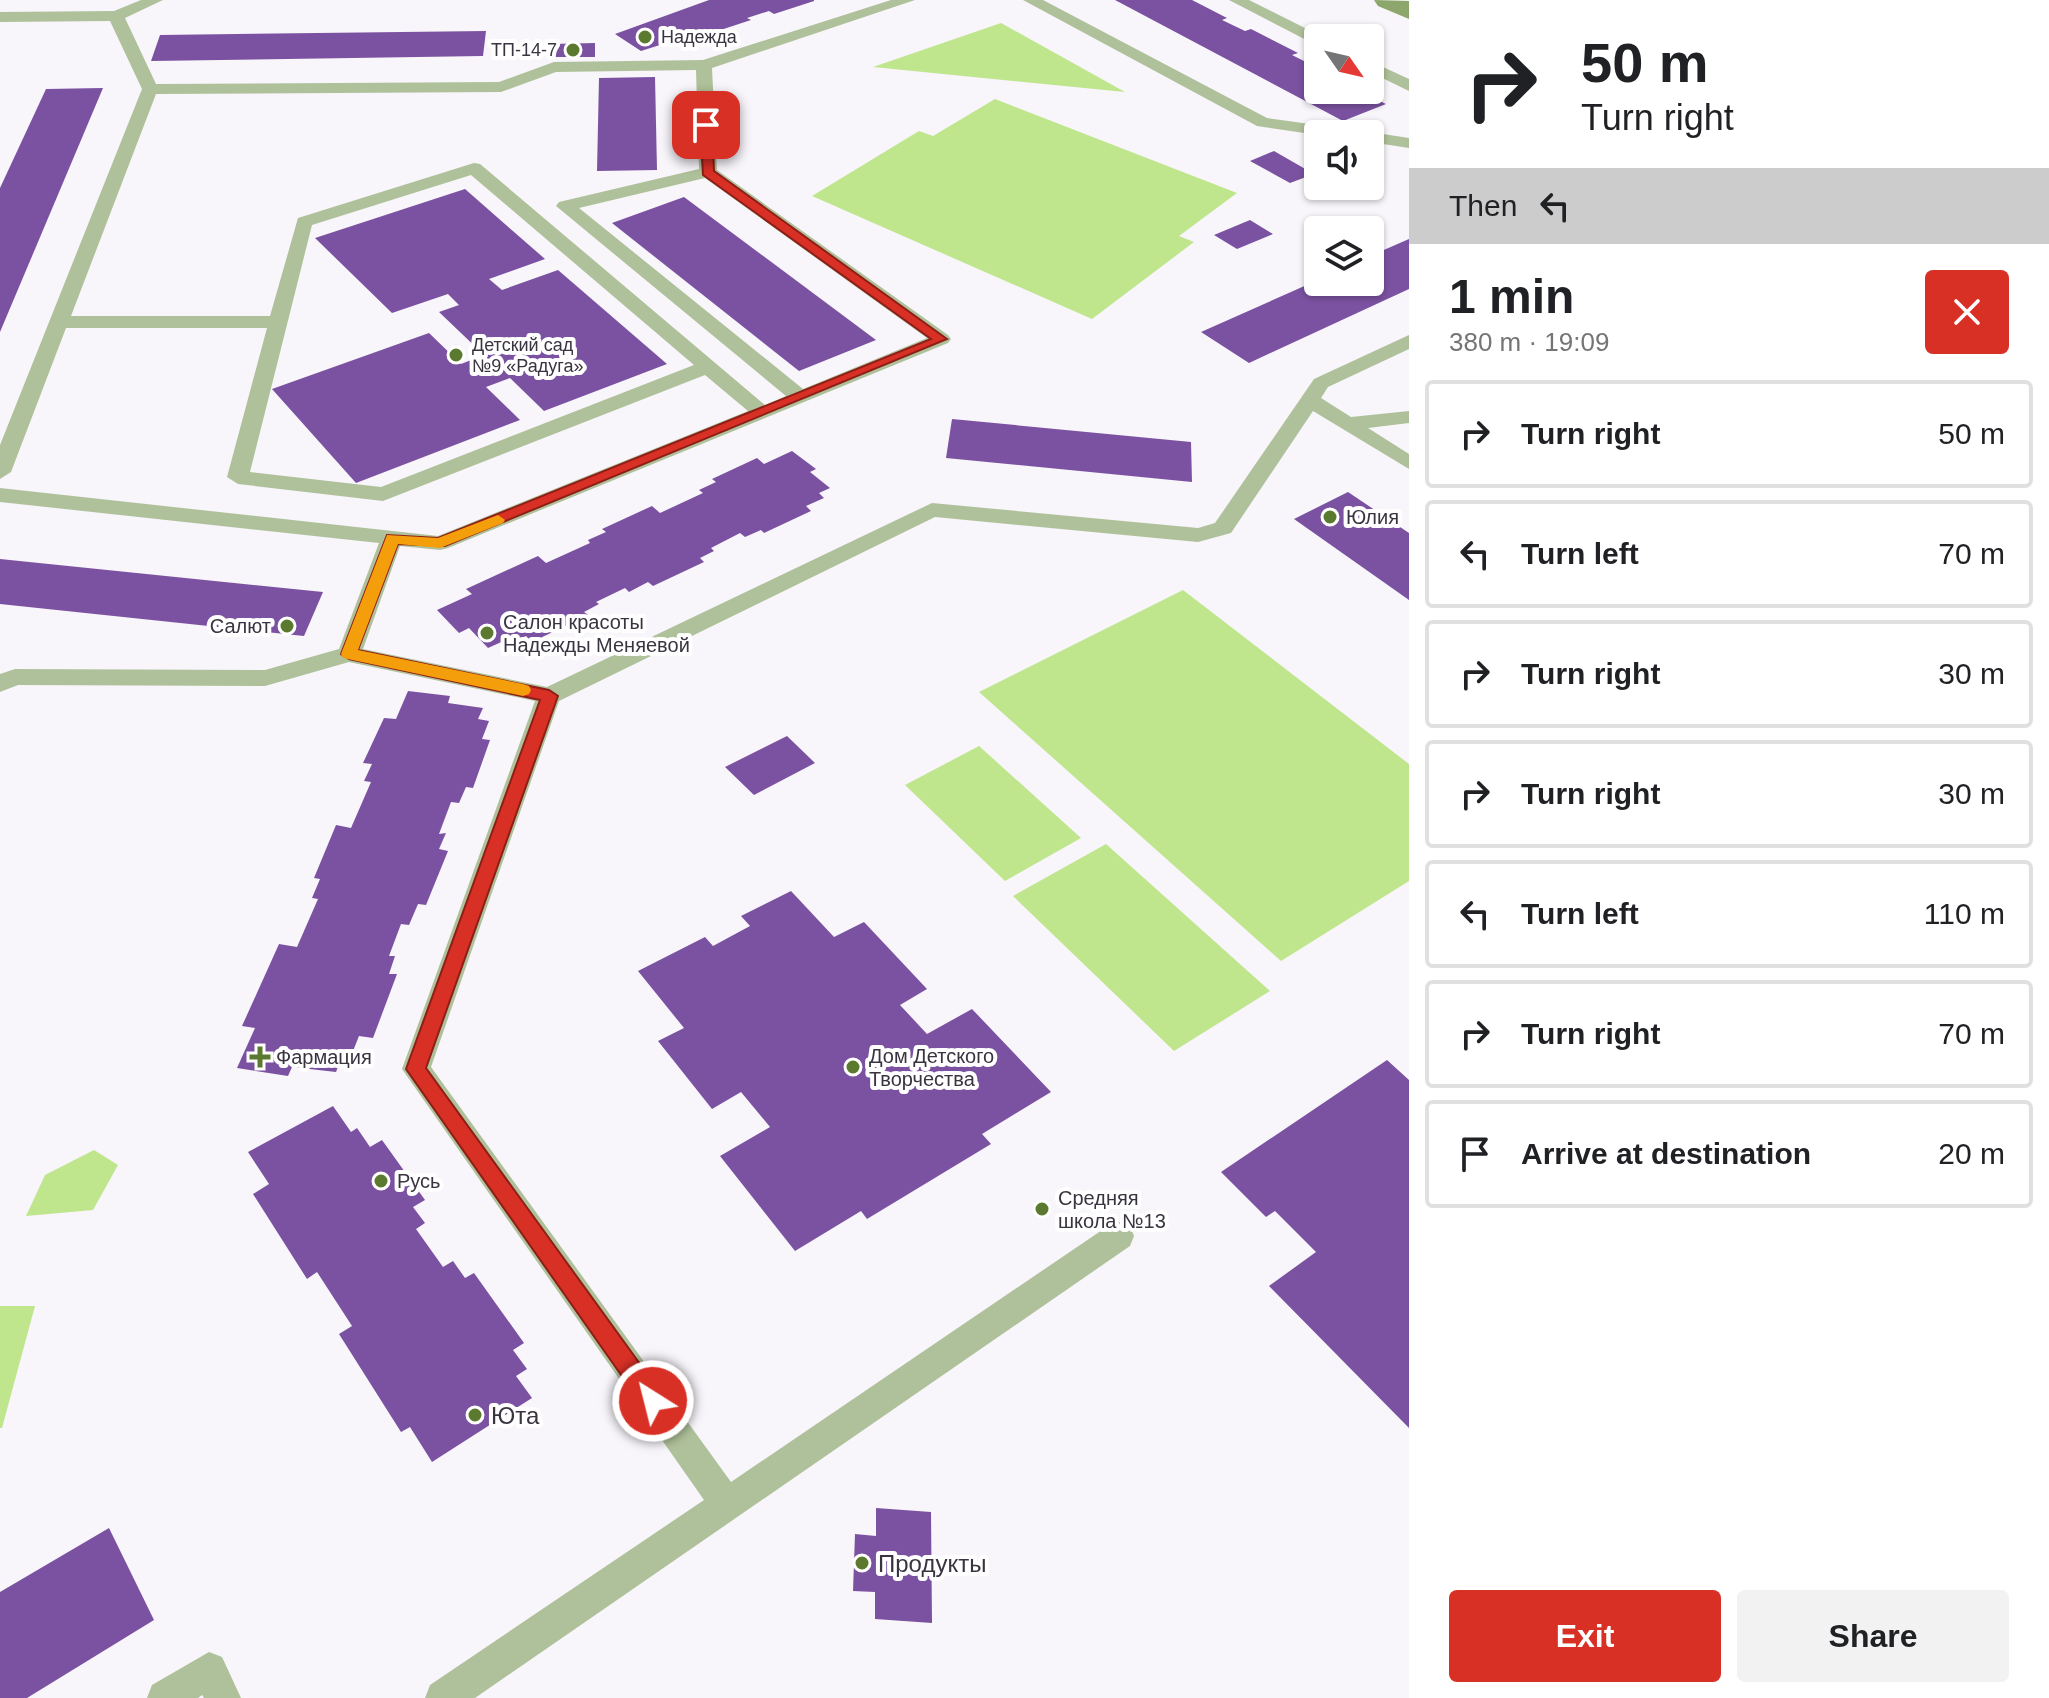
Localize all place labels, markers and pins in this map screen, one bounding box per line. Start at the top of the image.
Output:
place label: Надежда [661,27,738,47]
marker: Надежда [636,28,654,46]
place label: ТП-14-7 [491,40,557,60]
marker: ТП-14-7 [564,41,582,59]
pin [672,91,740,159]
place label: Детский сад №9 «Радуга» [472,335,583,376]
marker: Детский сад №9 «Радуга» [447,346,465,364]
place label: Юлия [1346,506,1399,528]
marker: Юлия [1321,508,1339,526]
place label: Салон красоты Надежды Меняевой [503,611,690,656]
place label: Салют [210,615,271,637]
marker: Салют [278,617,296,635]
marker: Салон красоты Надежды Меняевой [478,624,496,642]
place label: Дом Детского Творчества [869,1045,994,1090]
place label: Фармация [276,1046,372,1068]
marker: Фармация [251,1048,269,1066]
marker: Дом Детского Творчества [844,1058,862,1076]
place label: Русь [397,1170,441,1192]
marker: Русь [372,1172,390,1190]
place label: Средняя школа №13 [1058,1187,1166,1232]
marker: Средняя школа №13 [1033,1200,1051,1218]
place label: Юта [491,1402,540,1429]
marker: Юта [466,1406,484,1424]
place label: Продукты [878,1550,986,1577]
marker: Продукты [853,1554,871,1572]

